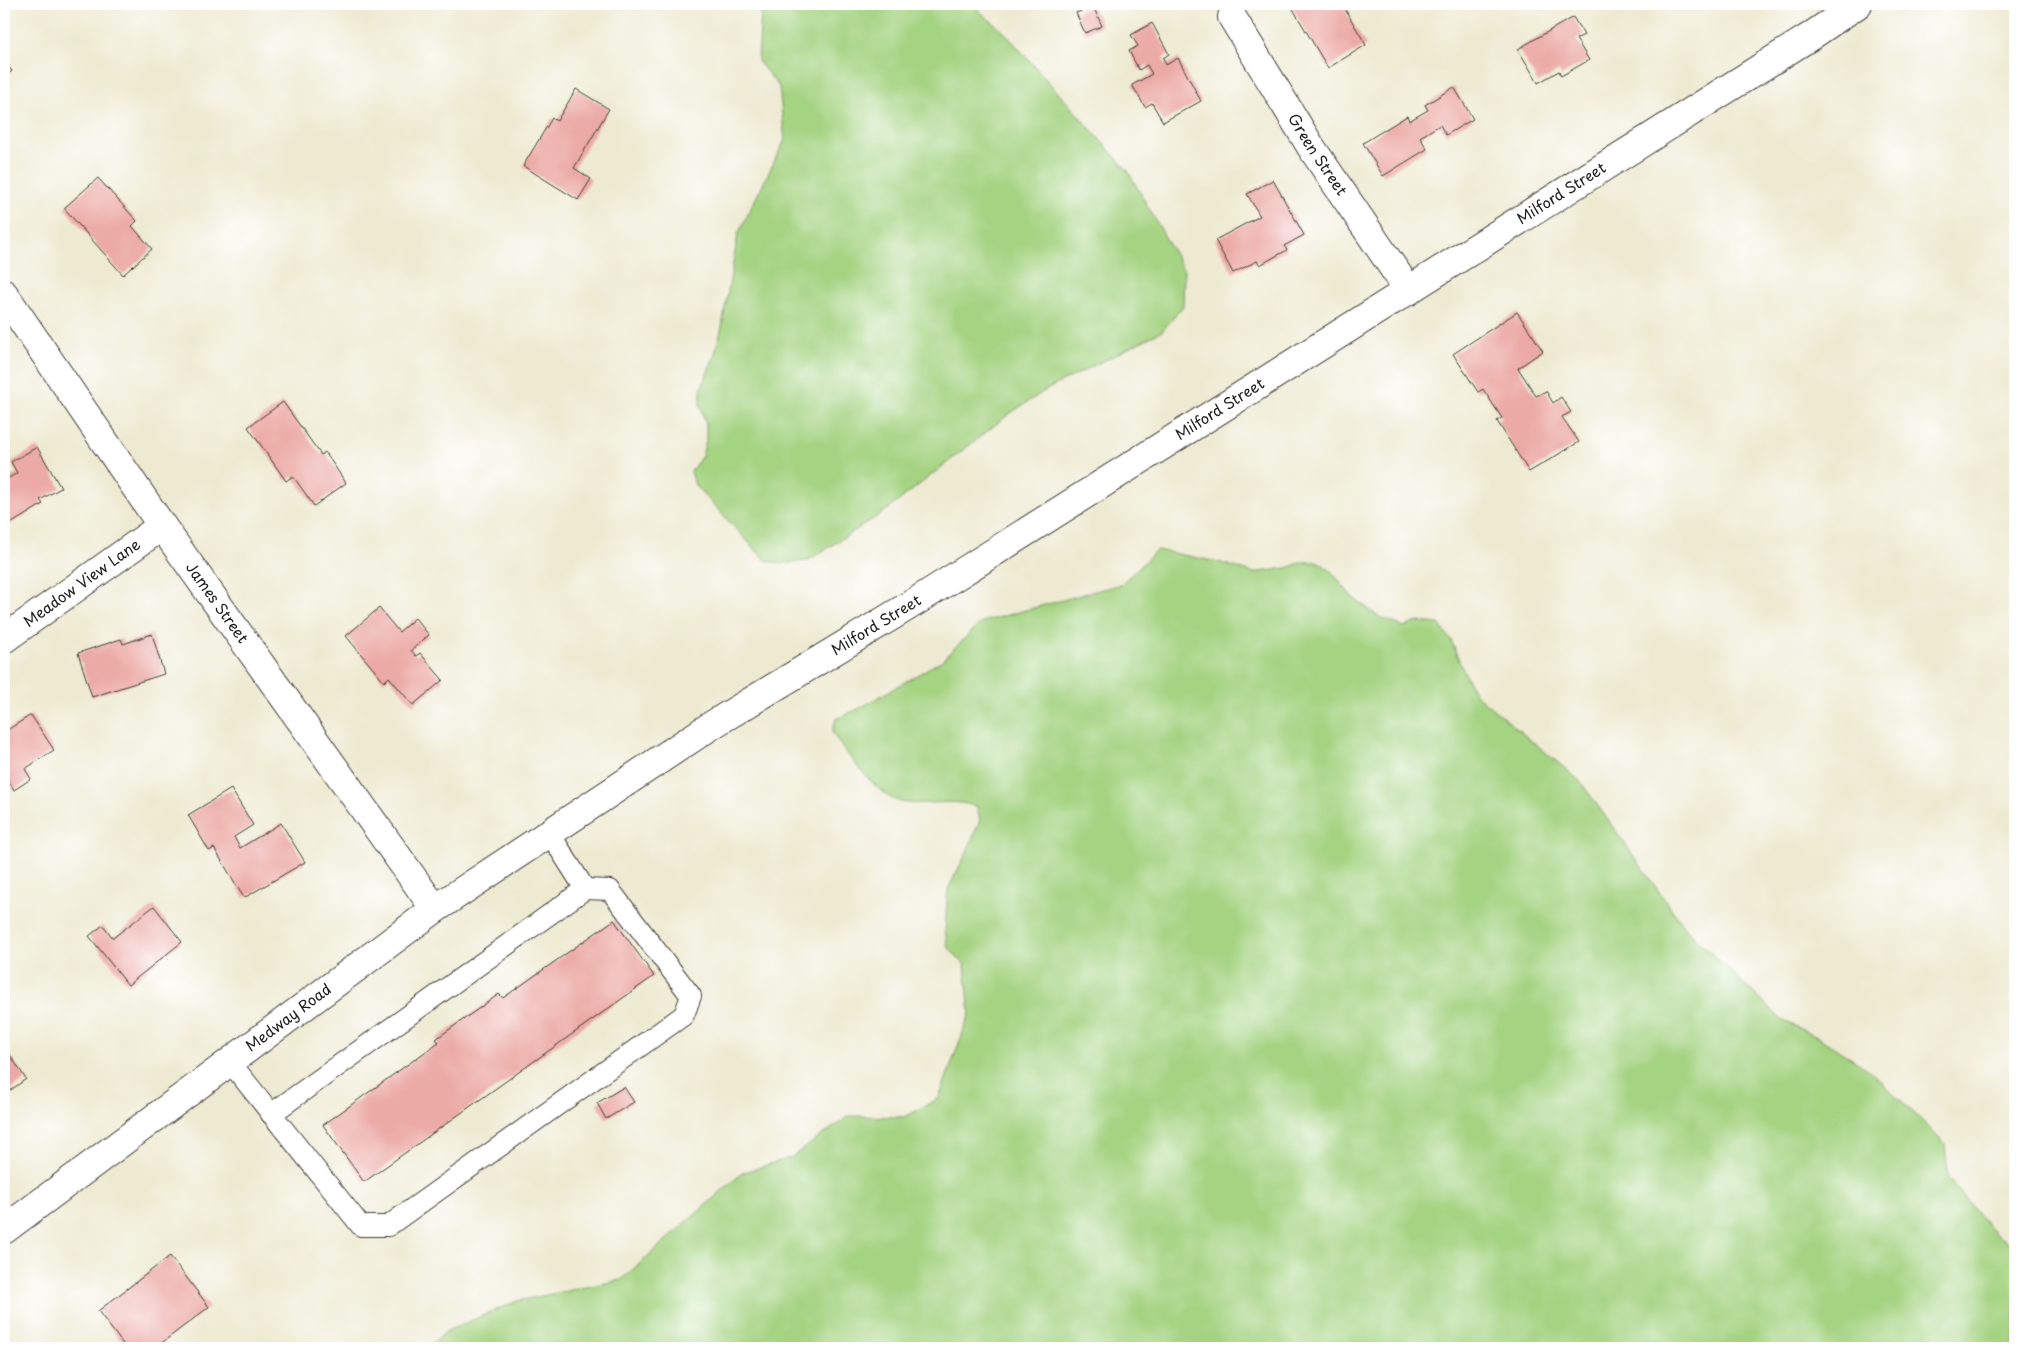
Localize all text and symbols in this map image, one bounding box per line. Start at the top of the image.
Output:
street label: Green Street [1283,108,1354,200]
street label: Milford Street [1512,155,1610,229]
street label: Milford Street [1170,371,1268,445]
street label: Meadow View Lane [18,532,144,632]
street label: James Street [181,557,255,647]
street label: Milford Street [826,588,925,660]
street label: Medway Road [240,977,335,1056]

